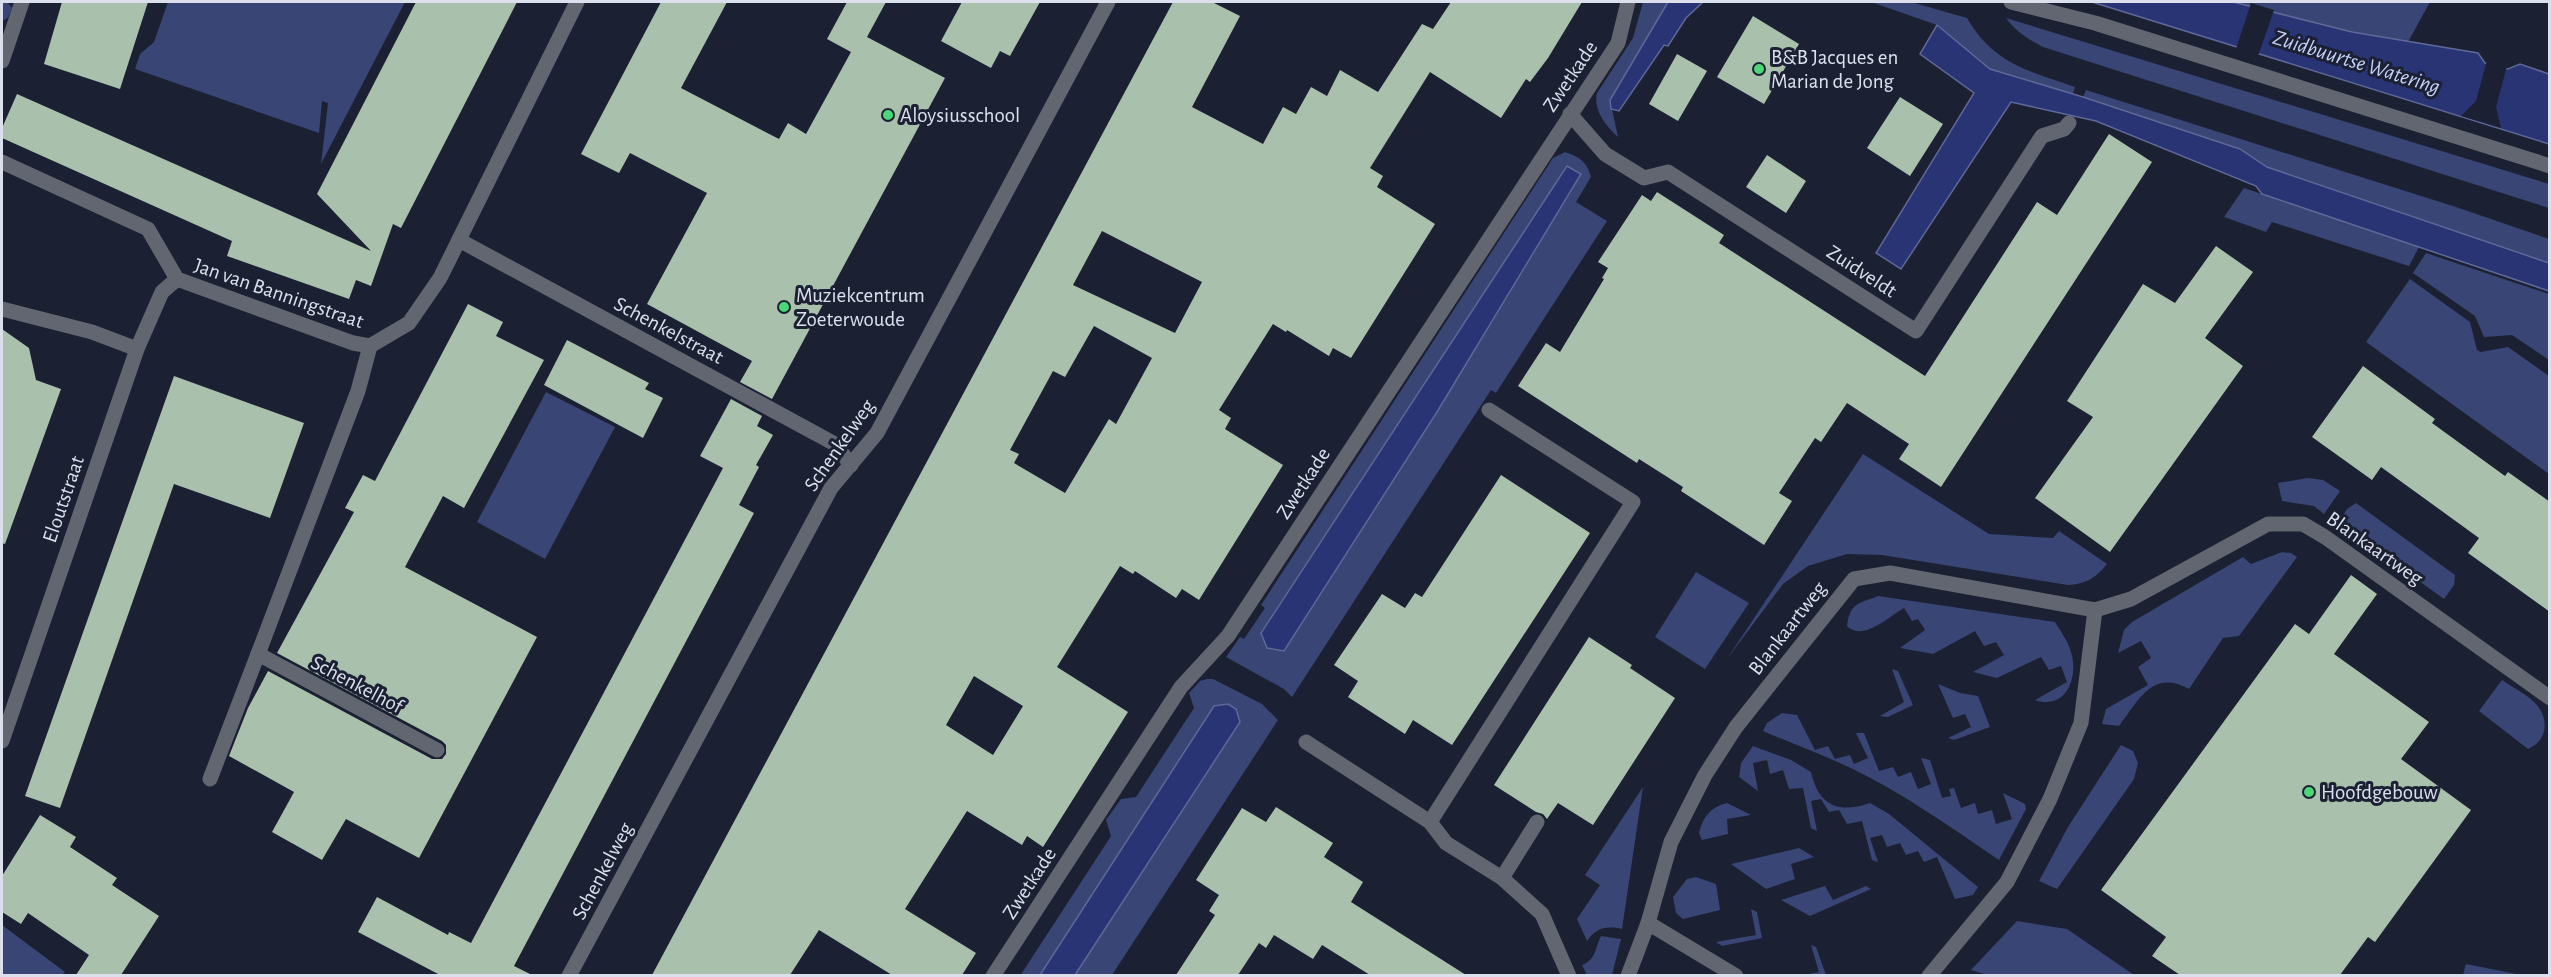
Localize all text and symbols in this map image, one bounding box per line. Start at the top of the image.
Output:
water label: Zuidbuurtse Watering [2271,26,2443,98]
street label: Zwetkade [1539,37,1602,115]
place label: B&B Jacques en Marian de Jong [1771,47,1898,92]
marker: B&B Jacques en Marian de Jong [1752,62,1766,76]
place label: Aloysiusschool [900,105,1020,126]
marker: Aloysiusschool [881,108,895,122]
street label: Zuidveldt [1823,241,1901,302]
street label: Jan van Banningstraat [191,255,367,332]
place label: Muziekcentrum Zoeterwoude [796,285,925,330]
street label: Schenkelstraat [611,293,727,368]
marker: Muziekcentrum Zoeterwoude [777,300,791,314]
street label: Schenkelweg [800,395,879,495]
street label: Zwetkade [1273,444,1334,523]
street label: Eloutstraat [39,453,88,545]
street label: Blankaartweg [2323,508,2427,590]
street label: Blankaartweg [1745,577,1831,679]
street label: Schenkelhof [308,652,407,718]
place label: Hoofdgebouw [2321,782,2438,803]
marker: Hoofdgebouw [2302,785,2316,799]
street label: Schenkelweg [568,819,637,923]
street label: Zwetkade [999,844,1060,923]

